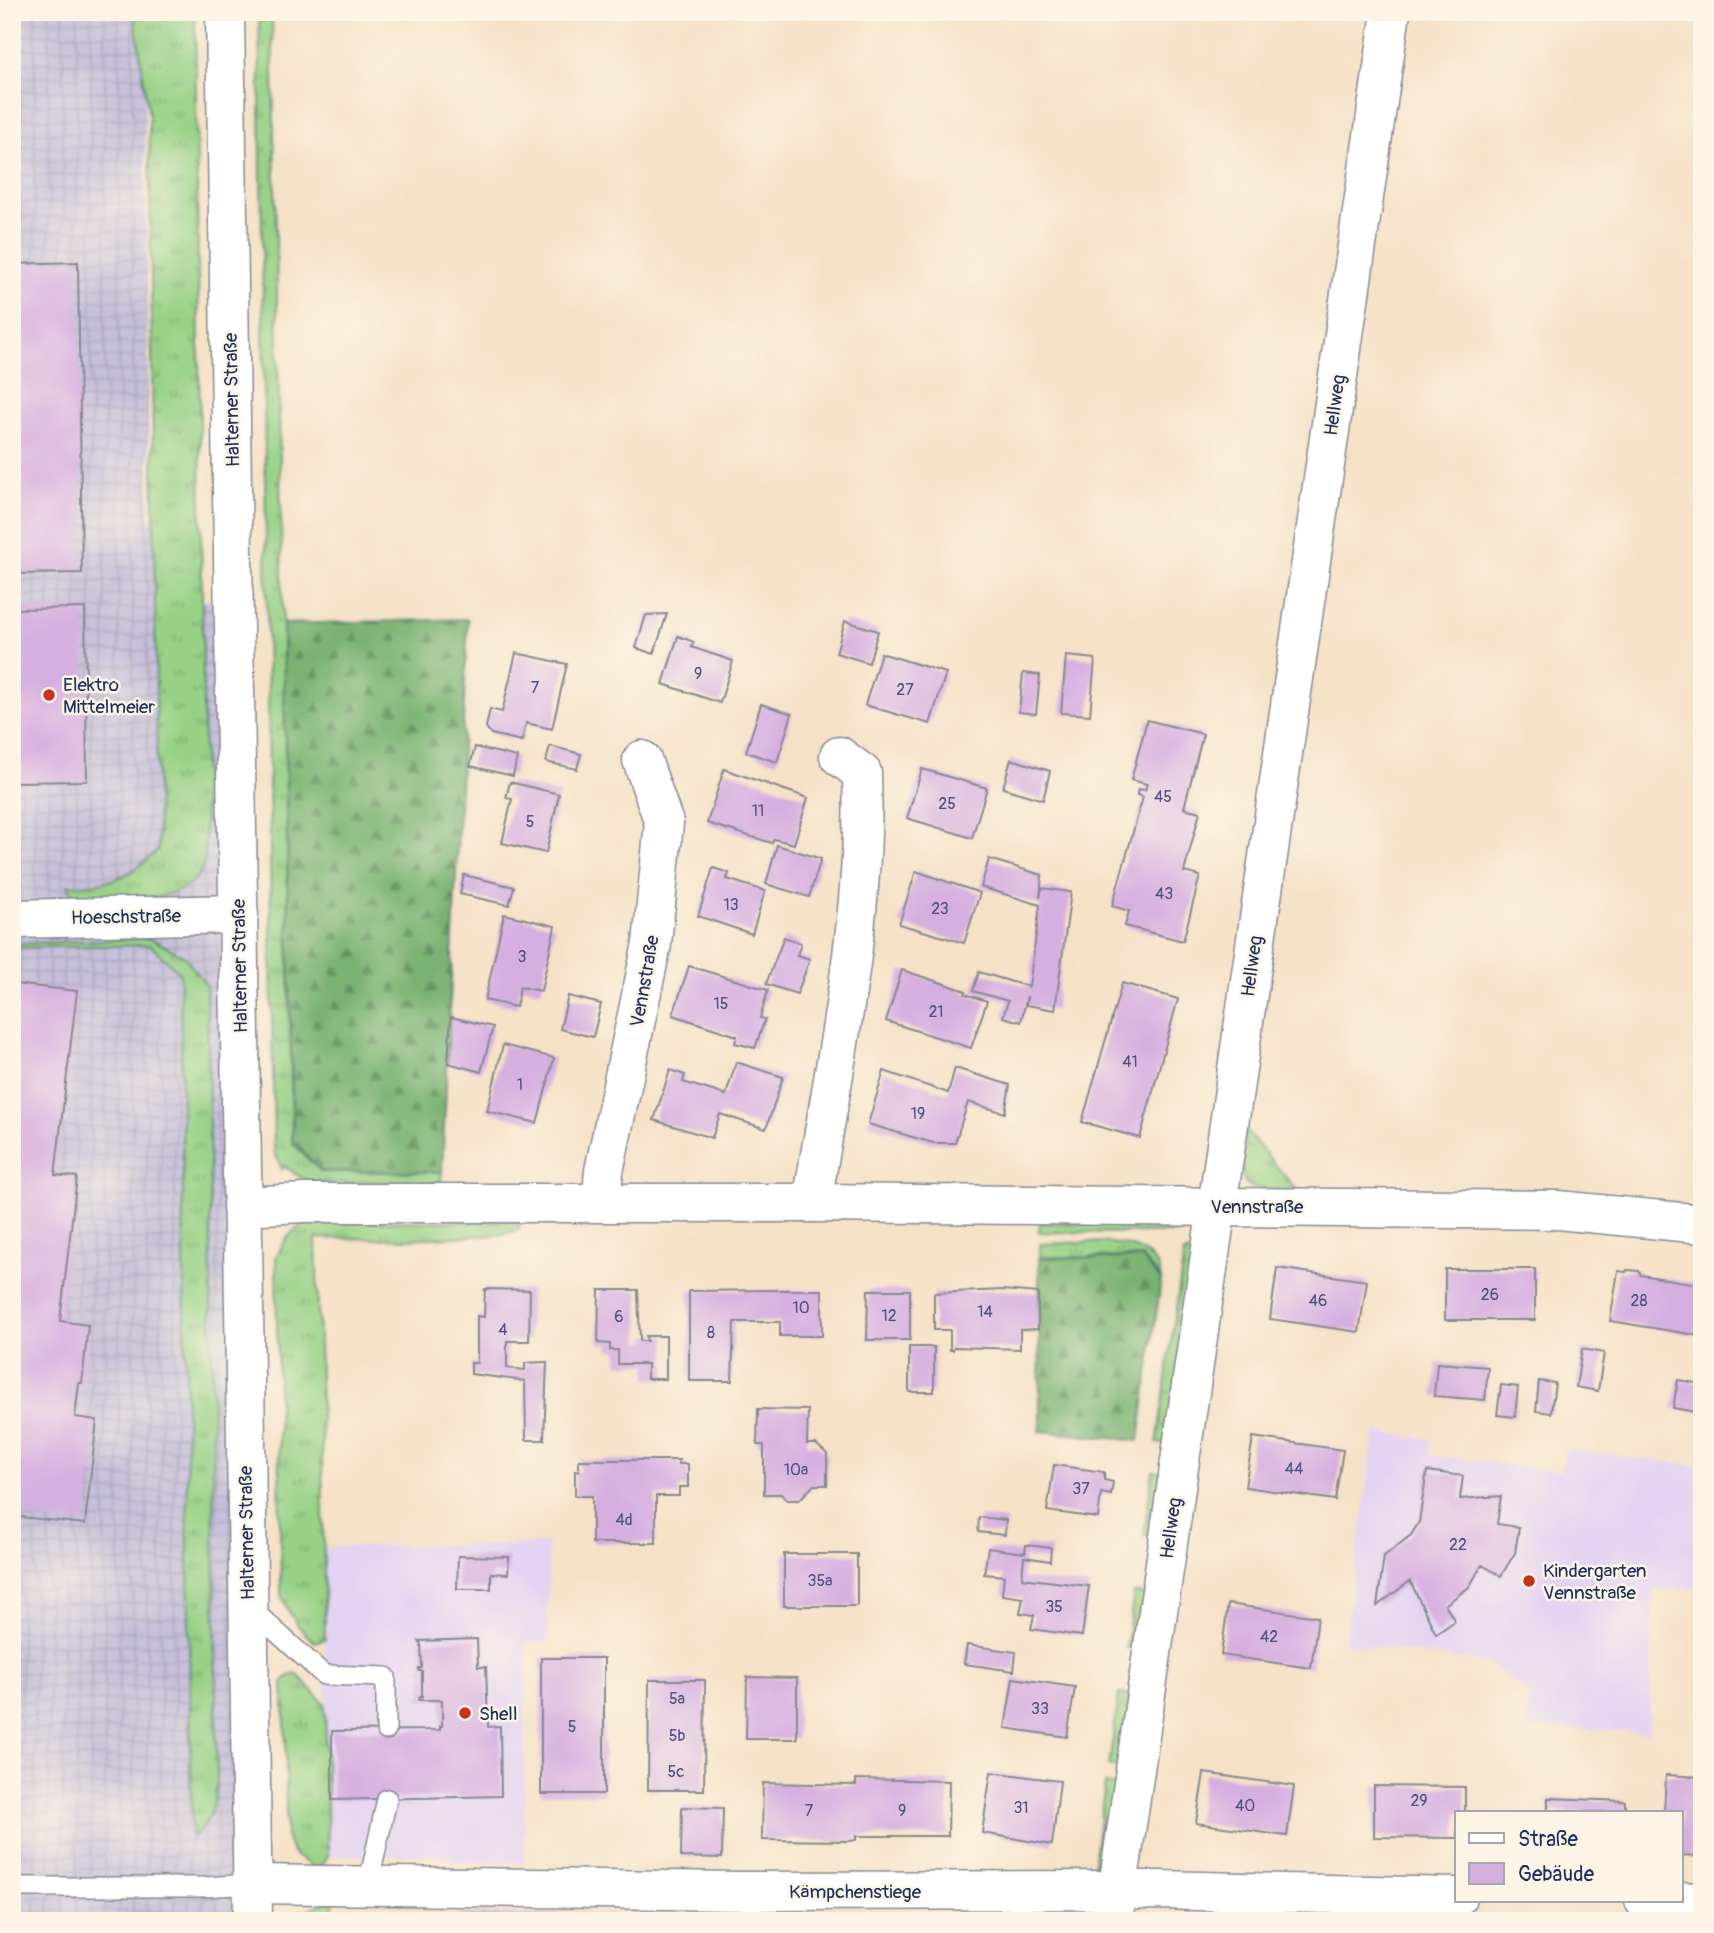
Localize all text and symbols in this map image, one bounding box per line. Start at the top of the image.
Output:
street label: Halterner Straße [219,332,245,467]
street label: Hellweg [1319,373,1351,437]
house number: 9 [694,664,702,684]
place label: Elektro Mittelmeier [63,673,155,719]
house number: 7 [531,678,540,698]
house number: 27 [896,680,914,700]
marker: Elektro Mittelmeier [41,687,57,703]
house number: 45 [1154,787,1172,807]
house number: 25 [938,794,956,814]
house number: 11 [752,801,764,821]
house number: 5 [526,812,534,832]
house number: 43 [1155,884,1173,904]
house number: 13 [723,895,739,915]
street label: Halterner Straße [227,898,253,1033]
house number: 23 [931,899,949,919]
street label: Hoeschstraße [71,904,182,930]
street label: Vennstraße [625,933,665,1029]
street label: Hellweg [1236,934,1268,998]
house number: 3 [518,947,527,967]
house number: 15 [714,994,728,1014]
house number: 21 [928,1002,944,1022]
house number: 41 [1122,1052,1138,1072]
house number: 1 [517,1075,523,1095]
house number: 19 [911,1104,925,1124]
street label: Vennstraße [1211,1195,1304,1219]
house number: 26 [1481,1285,1499,1305]
house number: 46 [1309,1291,1327,1311]
house number: 28 [1630,1291,1648,1311]
house number: 10 [792,1298,810,1318]
house number: 14 [977,1302,993,1322]
house number: 12 [881,1306,897,1326]
house number: 6 [614,1307,624,1327]
house number: 4 [498,1320,508,1340]
house number: 8 [707,1323,715,1343]
house number: 44 [1285,1459,1303,1479]
house number: 10a [784,1460,808,1480]
street label: Halterner Straße [234,1465,260,1600]
house number: 37 [1072,1479,1090,1499]
street label: Hellweg [1155,1496,1187,1560]
house number: 4d [615,1510,633,1530]
house number: 22 [1449,1535,1467,1555]
place label: Kindergarten Vennstraße [1543,1559,1647,1605]
house number: 35a [807,1571,833,1591]
marker: Kindergarten Vennstraße [1521,1573,1537,1589]
house number: 35 [1045,1597,1063,1617]
house number: 42 [1260,1627,1278,1647]
house number: 5a [669,1689,685,1709]
house number: 33 [1031,1699,1049,1719]
place label: Shell [479,1702,517,1726]
marker: Shell [457,1705,473,1721]
house number: 5 [568,1717,576,1737]
house number: 5b [669,1726,685,1746]
house number: 5c [668,1762,684,1782]
house number: 29 [1410,1791,1428,1811]
house number: 40 [1235,1796,1255,1816]
house number: 31 [1013,1798,1029,1818]
house number: 7 [805,1801,814,1821]
house number: 9 [898,1801,906,1821]
legend [1455,1811,1682,1902]
text: Straße [1518,1826,1578,1853]
text: Gebäude [1518,1861,1595,1888]
street label: Kämpchenstiege [789,1880,922,1904]

